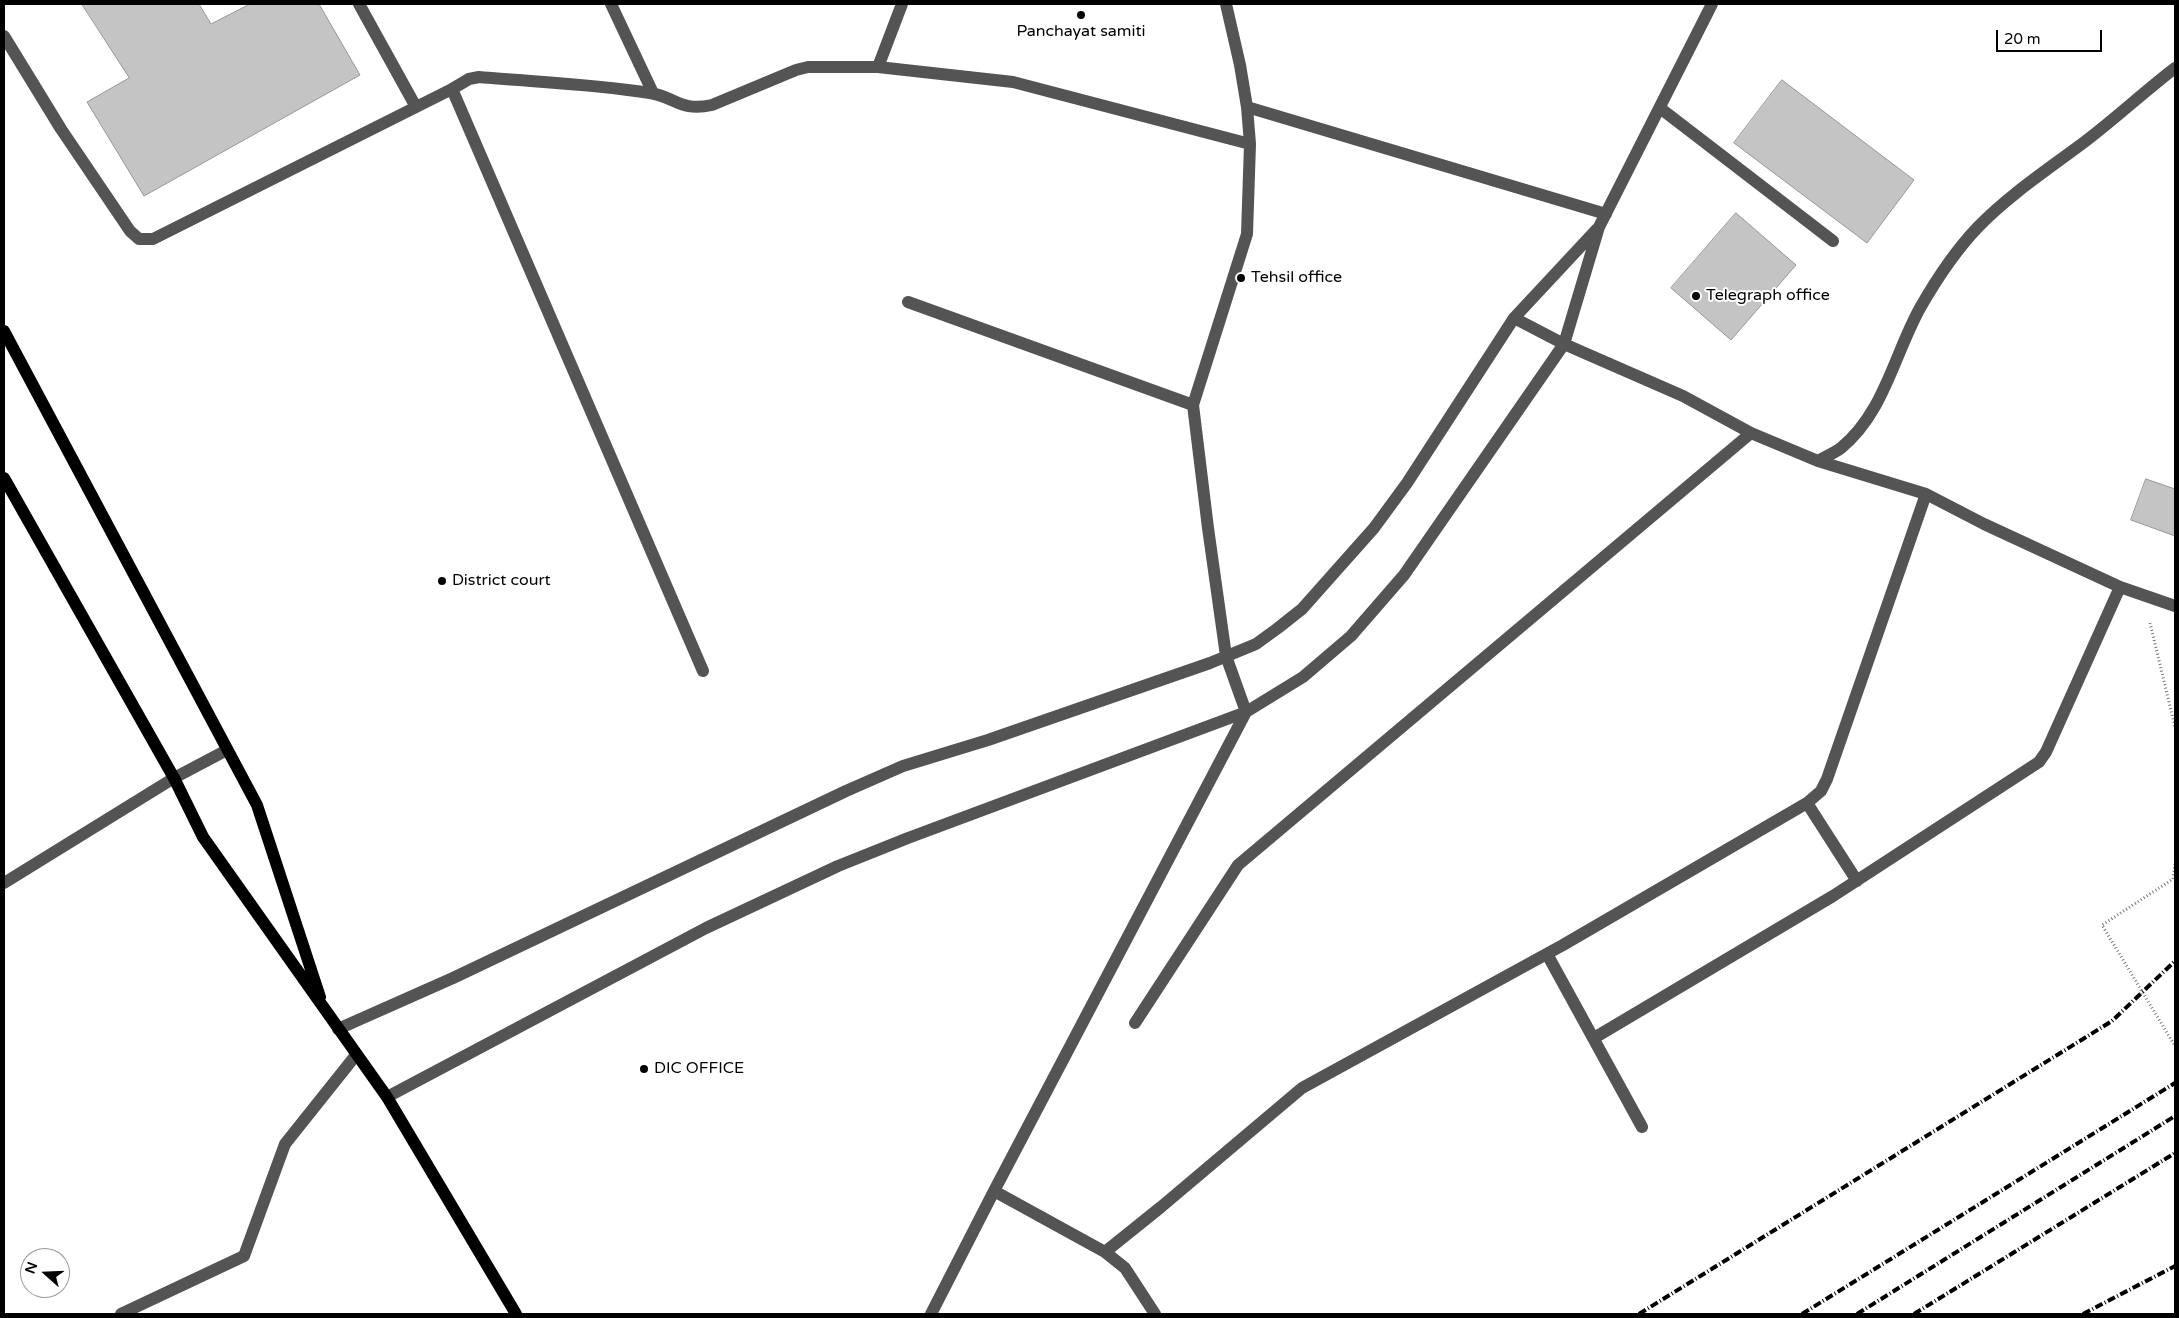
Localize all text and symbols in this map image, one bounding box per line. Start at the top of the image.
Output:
marker: Panchayat samiti [1075,9,1087,21]
scale bar [1999,20,2105,52]
place label: Panchayat samiti [1016,22,1146,42]
text: 20 m [2004,30,2041,48]
place label: Tehsil office [1251,268,1342,288]
marker: Tehsil office [1235,272,1247,284]
place label: Telegraph office [1706,286,1830,306]
marker: Telegraph office [1690,290,1702,302]
place label: District court [452,571,551,591]
marker: District court [436,575,448,587]
place label: DIC OFFICE [654,1059,744,1079]
marker: DIC OFFICE [638,1063,650,1075]
north arrow [20,1248,70,1298]
text: N [21,1260,41,1276]

